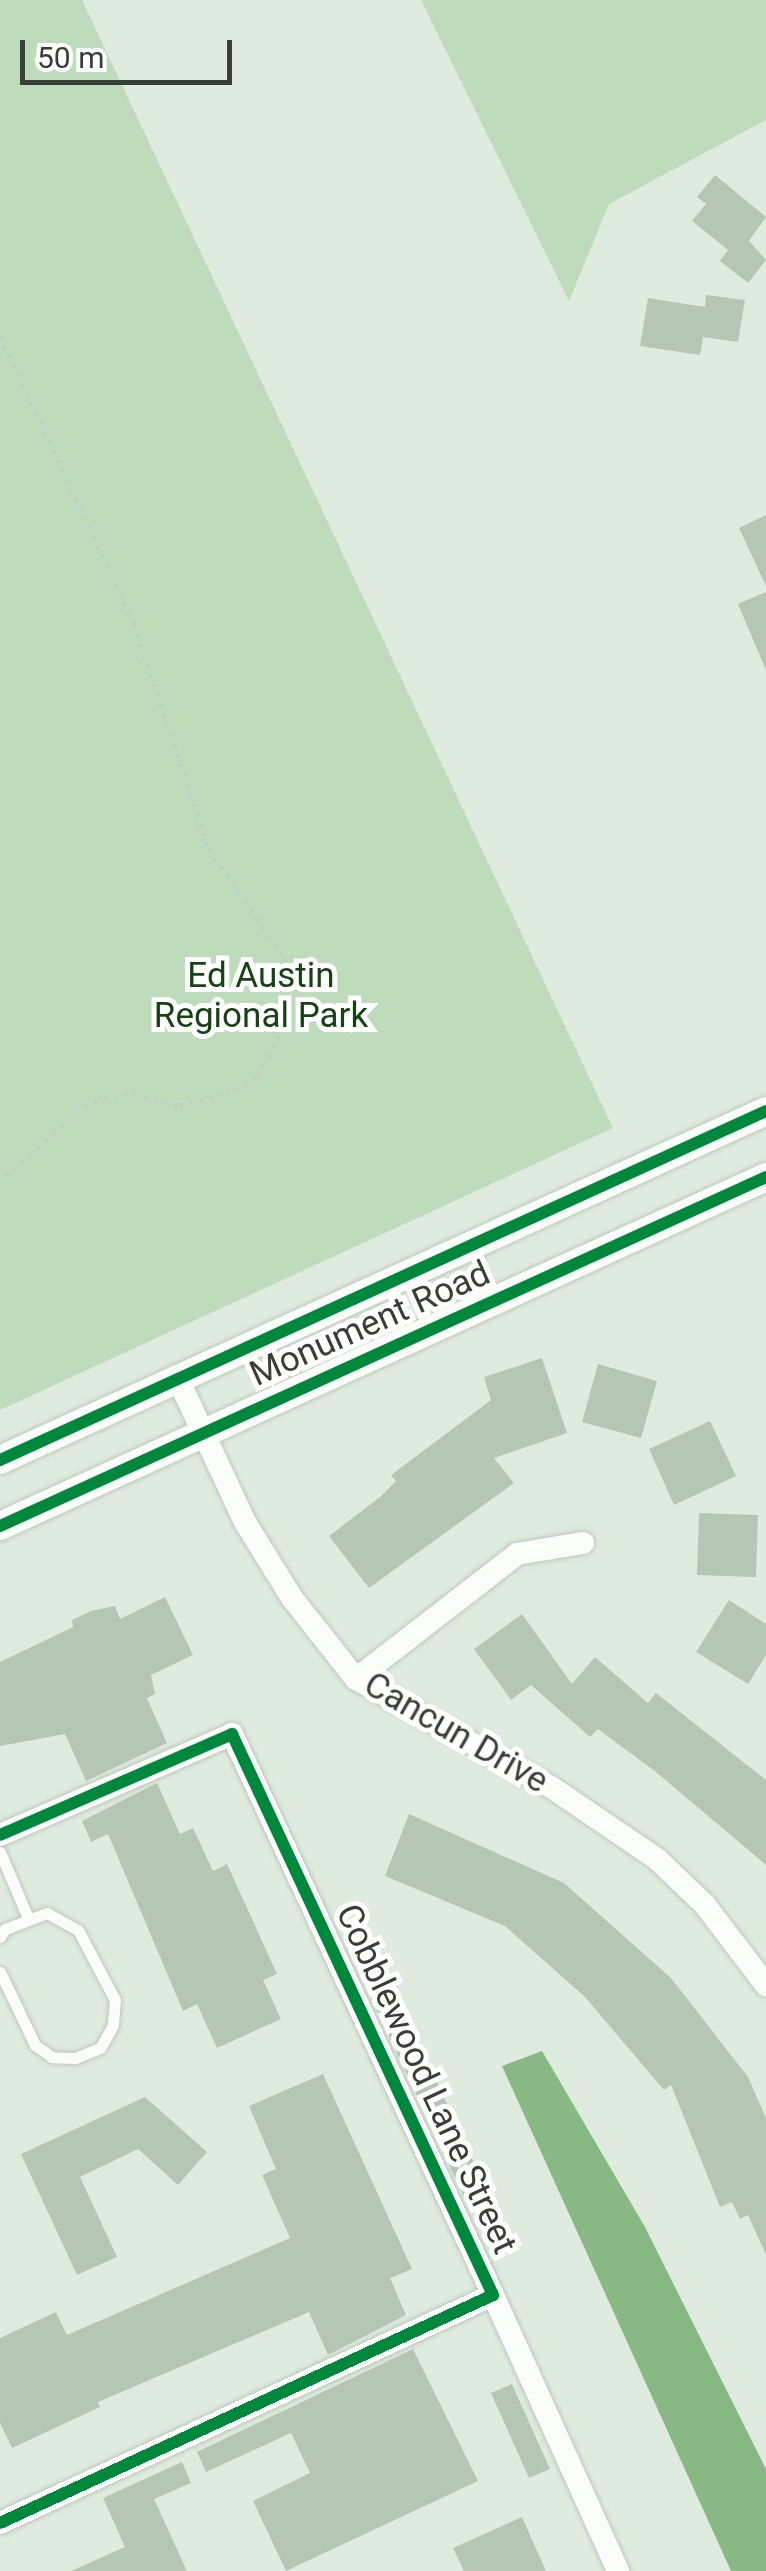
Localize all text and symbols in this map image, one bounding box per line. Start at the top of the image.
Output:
scale bar [25,20,238,82]
text: 50 m [37,40,104,75]
park label: Ed Austin Regional Park [154,955,368,1037]
street label: Monument Road [244,1252,496,1396]
street label: Cancun Drive [357,1663,555,1803]
street label: Cobblewood Lane Street [327,1898,525,2260]

